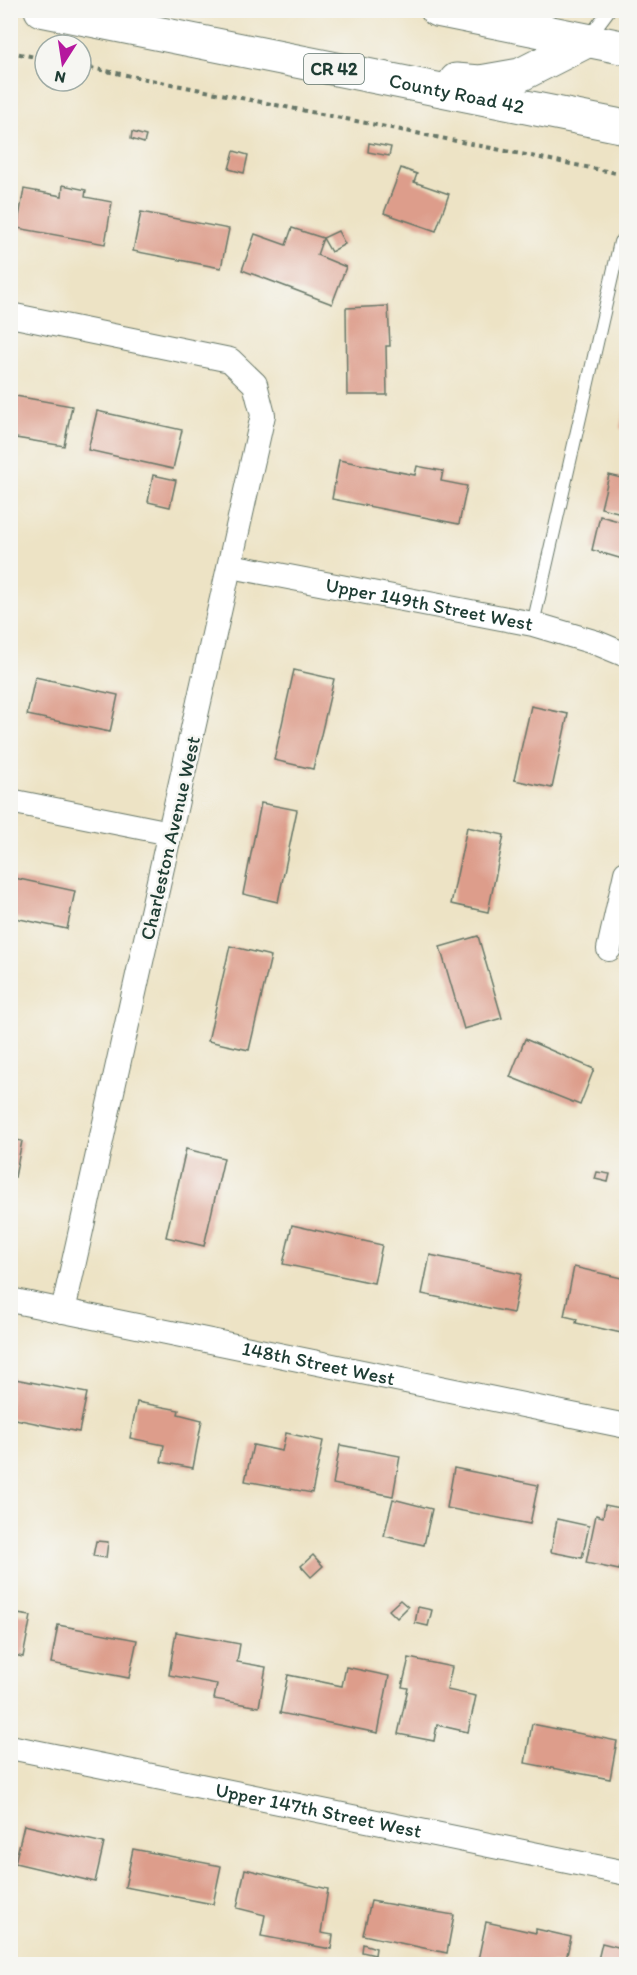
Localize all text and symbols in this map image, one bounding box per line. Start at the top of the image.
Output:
north arrow [33,33,93,93]
road number: CR 42 [304,54,364,84]
text: N [53,67,67,88]
street label: County Road 42 [387,68,527,119]
street label: Upper 149th Street West [324,572,535,636]
street label: Charleston Avenue West [135,734,205,942]
street label: 148th Street West [240,1336,397,1390]
street label: Upper 147th Street West [213,1777,424,1843]

